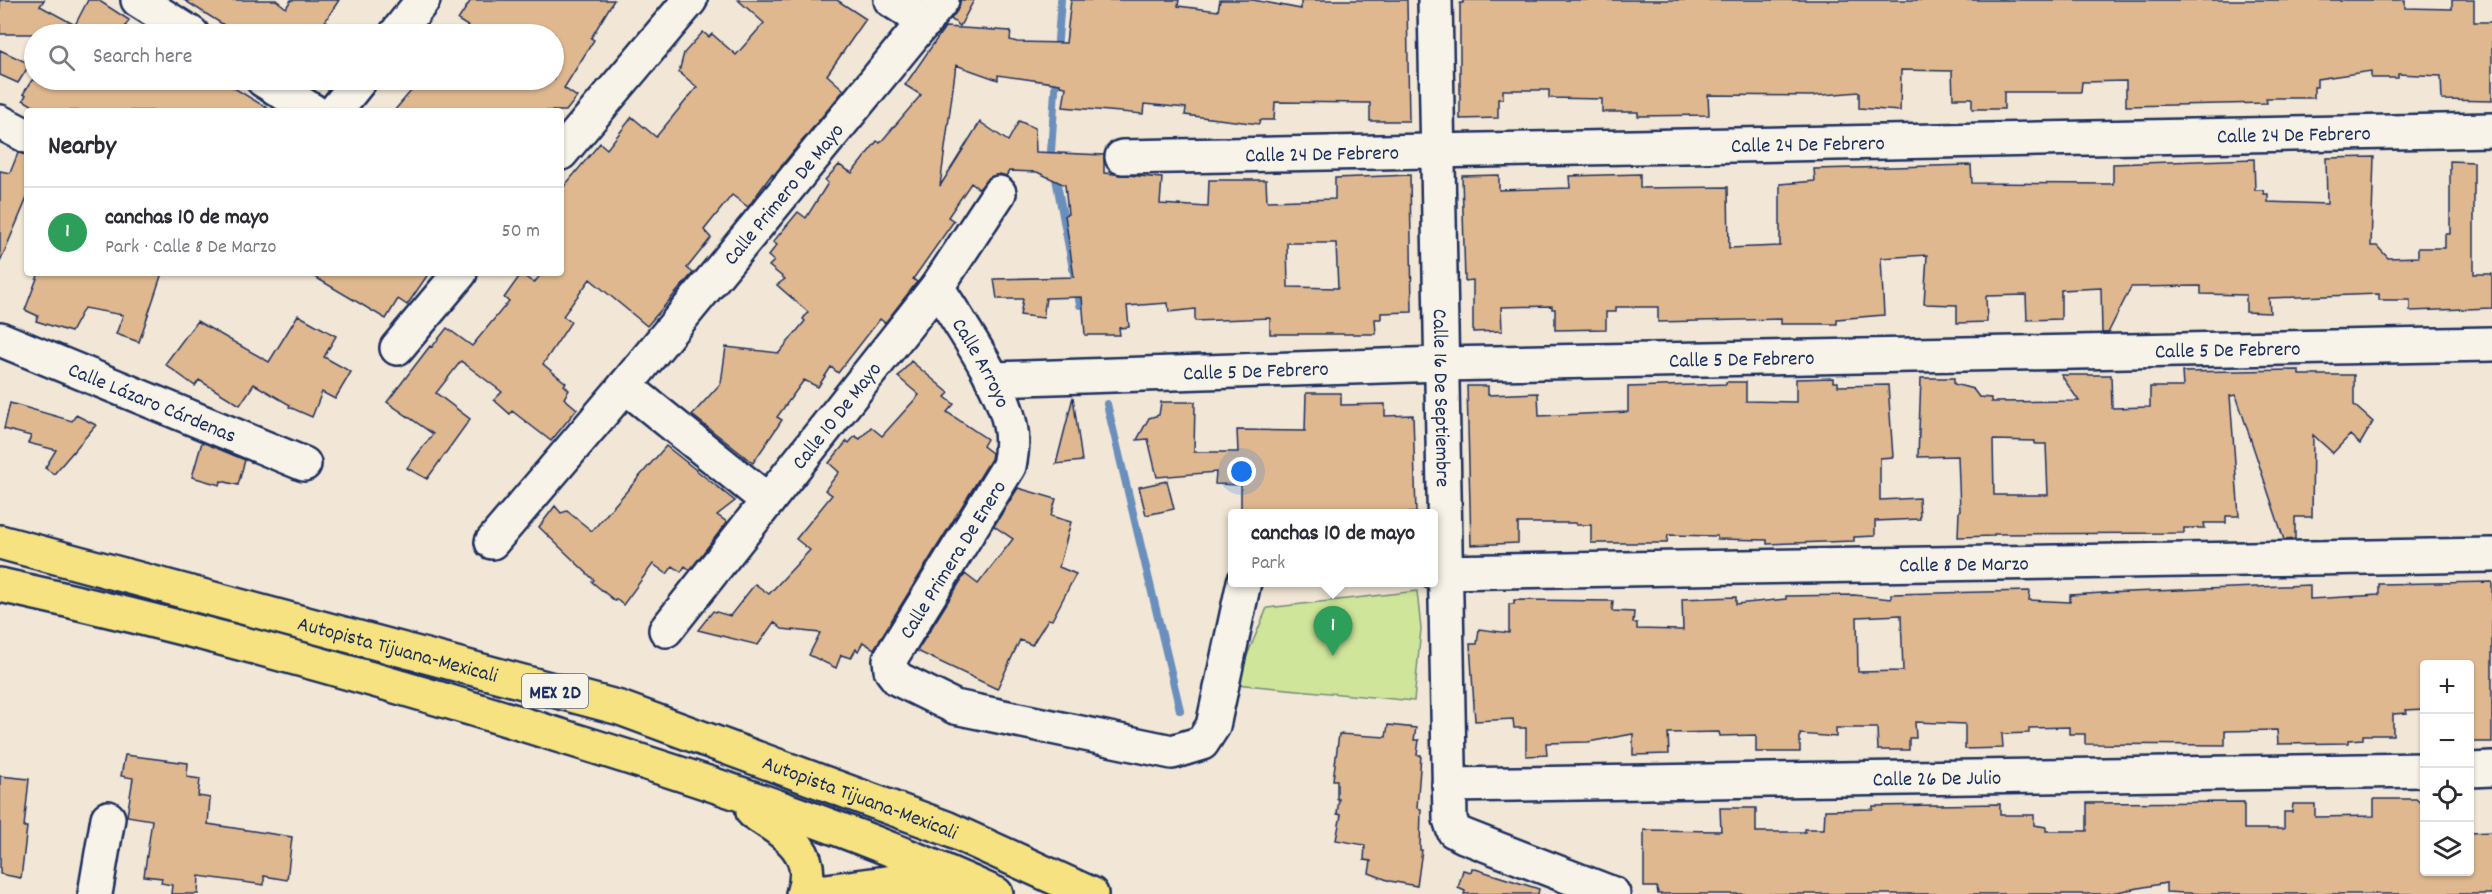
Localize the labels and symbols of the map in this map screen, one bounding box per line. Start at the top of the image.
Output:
street label: Calle Primero De Mayo [718,118,853,273]
street label: Calle 24 De Febrero [2217,120,2371,153]
street label: Calle 24 De Febrero [1731,130,1885,163]
street label: Calle 24 De Febrero [1245,140,1399,173]
street label: Calle 16 De Septiembre [1423,308,1456,488]
street label: Calle Arroyo [943,313,1016,413]
street label: Calle 5 De Febrero [2155,336,2301,368]
street label: Calle 5 De Febrero [1669,345,1815,378]
street label: Calle 5 De Febrero [1183,356,1329,391]
street label: Calle Lázaro Cárdenas [63,357,240,452]
street label: Calle 10 De Mayo [786,357,890,477]
your location [1227,457,1256,486]
street label: Calle Primera De Enero [894,475,1016,646]
street label: Calle 8 De Marzo [1899,550,2029,583]
pin: 1 [1314,606,1352,656]
street label: Autopista Tijuana-Mexicali [294,610,501,693]
road number: MEX 2D [522,674,588,708]
street label: Autopista Tijuana-Mexicali [757,750,962,849]
street label: Calle 26 De Julio [1873,765,2001,796]

